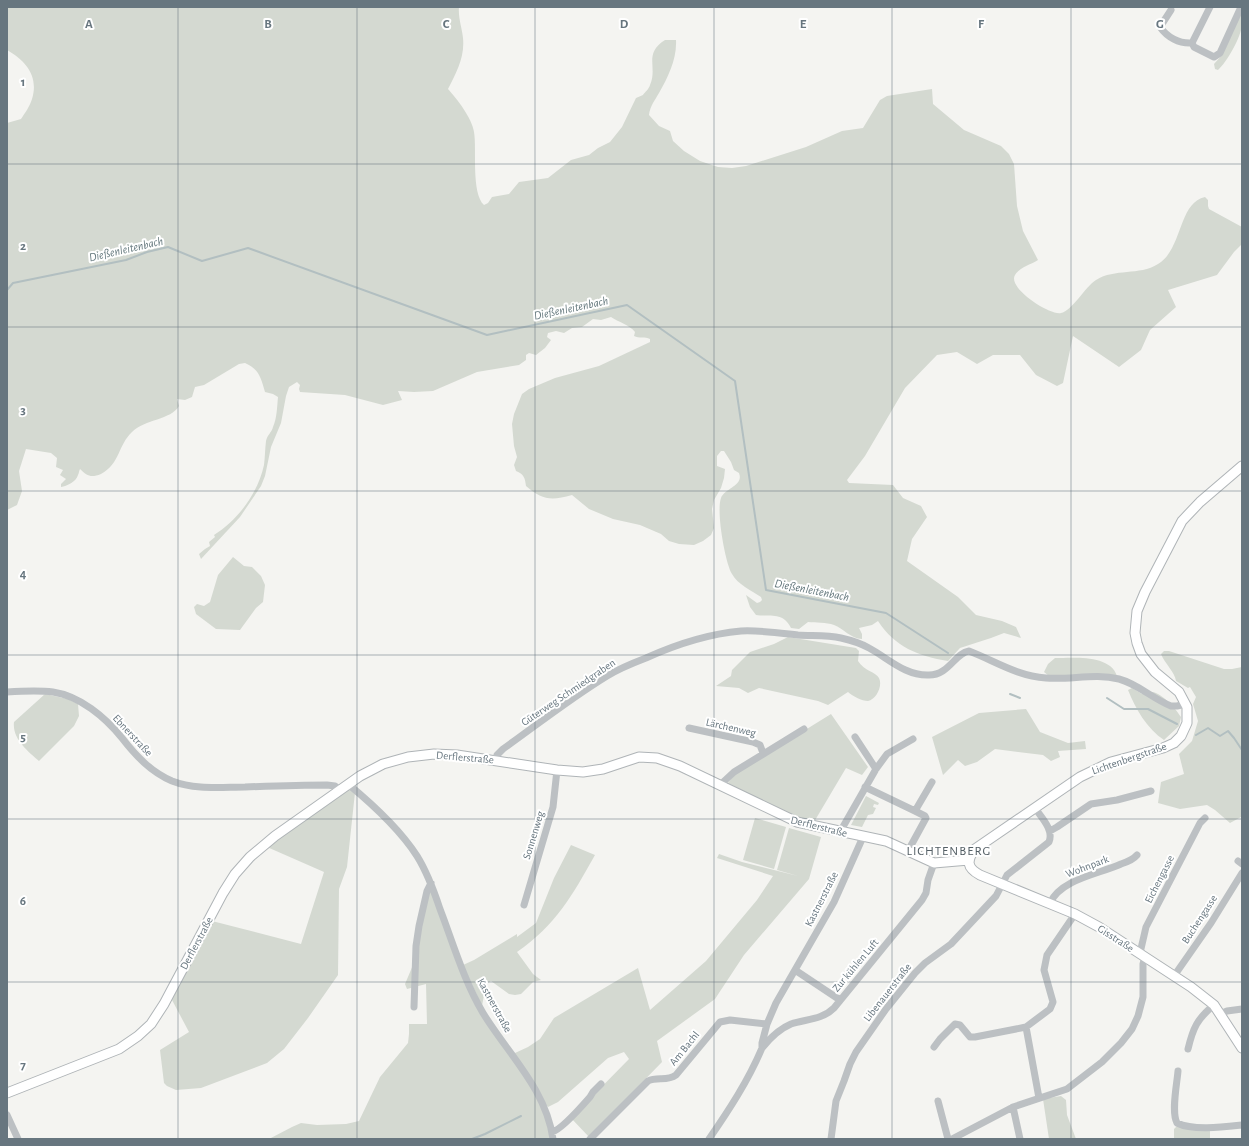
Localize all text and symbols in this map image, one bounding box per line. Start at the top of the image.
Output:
text: A [85,18,93,31]
text: B [264,18,272,31]
text: C [443,18,450,31]
text: D [620,18,629,31]
text: E [800,18,807,31]
text: F [978,18,985,31]
text: G [1156,18,1164,31]
text: 1 [21,76,25,89]
water label: Dießenleitenbach [88,235,164,263]
text: 2 [20,240,26,253]
water label: Dießenleitenbach [533,294,609,322]
text: 3 [20,404,26,417]
text: 4 [20,568,27,581]
water label: Dießenleitenbach [774,577,850,603]
street label: Güterweg Schmiedgraben [519,657,617,728]
street label: Ebnerstraße [111,712,155,758]
street label: Lärchenweg [705,716,758,739]
text: 5 [20,731,26,744]
street label: Lichtenbergstraße [1090,741,1168,776]
street label: Derflerstraße [436,749,494,765]
street label: Sonnenweg [521,809,546,860]
street label: Derflerstraße [789,814,848,839]
district label: LICHTENBERG [907,845,991,858]
street label: Wohnpark [1064,853,1110,880]
street label: Eichengasse [1143,853,1176,905]
street label: Kastnerstraße [803,870,840,929]
street label: Buchengasse [1180,893,1219,946]
text: 6 [20,895,26,908]
street label: Derflerstraße [178,915,215,971]
street label: Gisstraße [1096,923,1136,954]
street label: Zur kühlen Luft [830,936,881,994]
street label: Libenauerstraße [861,961,913,1023]
street label: Kastnerstraße [475,976,514,1034]
street label: Am Bachl [667,1029,701,1068]
text: 7 [20,1059,26,1072]

